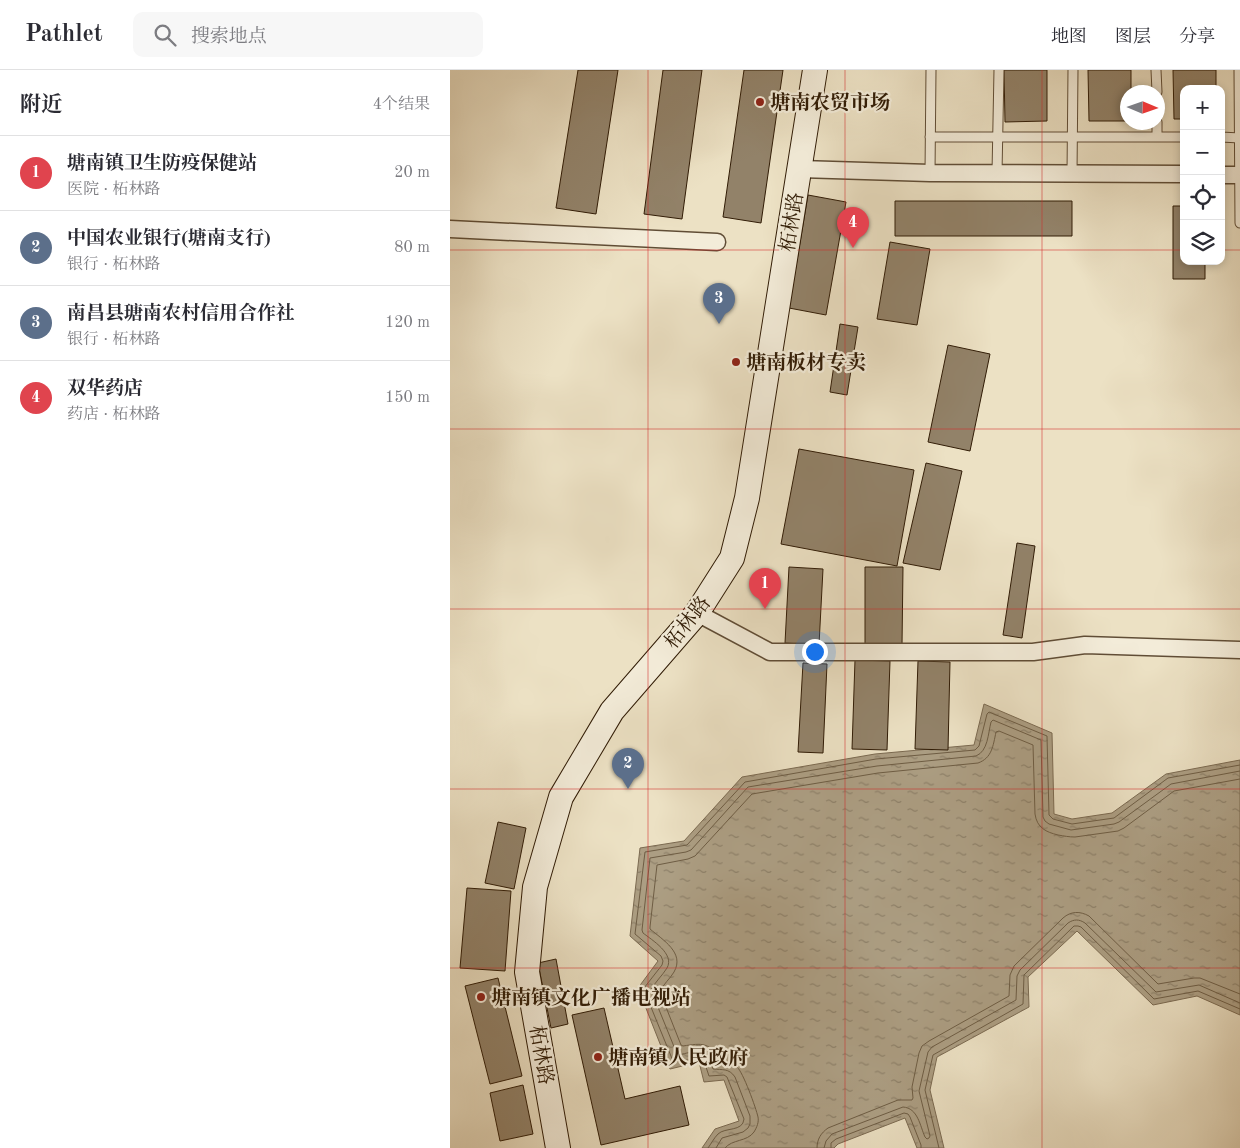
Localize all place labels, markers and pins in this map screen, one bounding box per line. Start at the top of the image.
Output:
place label: 塘南农贸市场 [770,91,890,114]
marker: 塘南农贸市场 [754,96,766,108]
pin: 4 [837,207,869,248]
pin: 3 [703,283,735,324]
place label: 塘南板材专卖 [746,351,866,374]
marker: 塘南板材专卖 [730,356,742,368]
pin: 1 [749,568,781,609]
pin: 2 [612,748,644,789]
place label: 塘南镇文化广播电视站 [491,986,691,1009]
marker: 塘南镇文化广播电视站 [475,991,487,1003]
place label: 塘南镇人民政府 [608,1046,748,1069]
marker: 塘南镇人民政府 [592,1051,604,1063]

